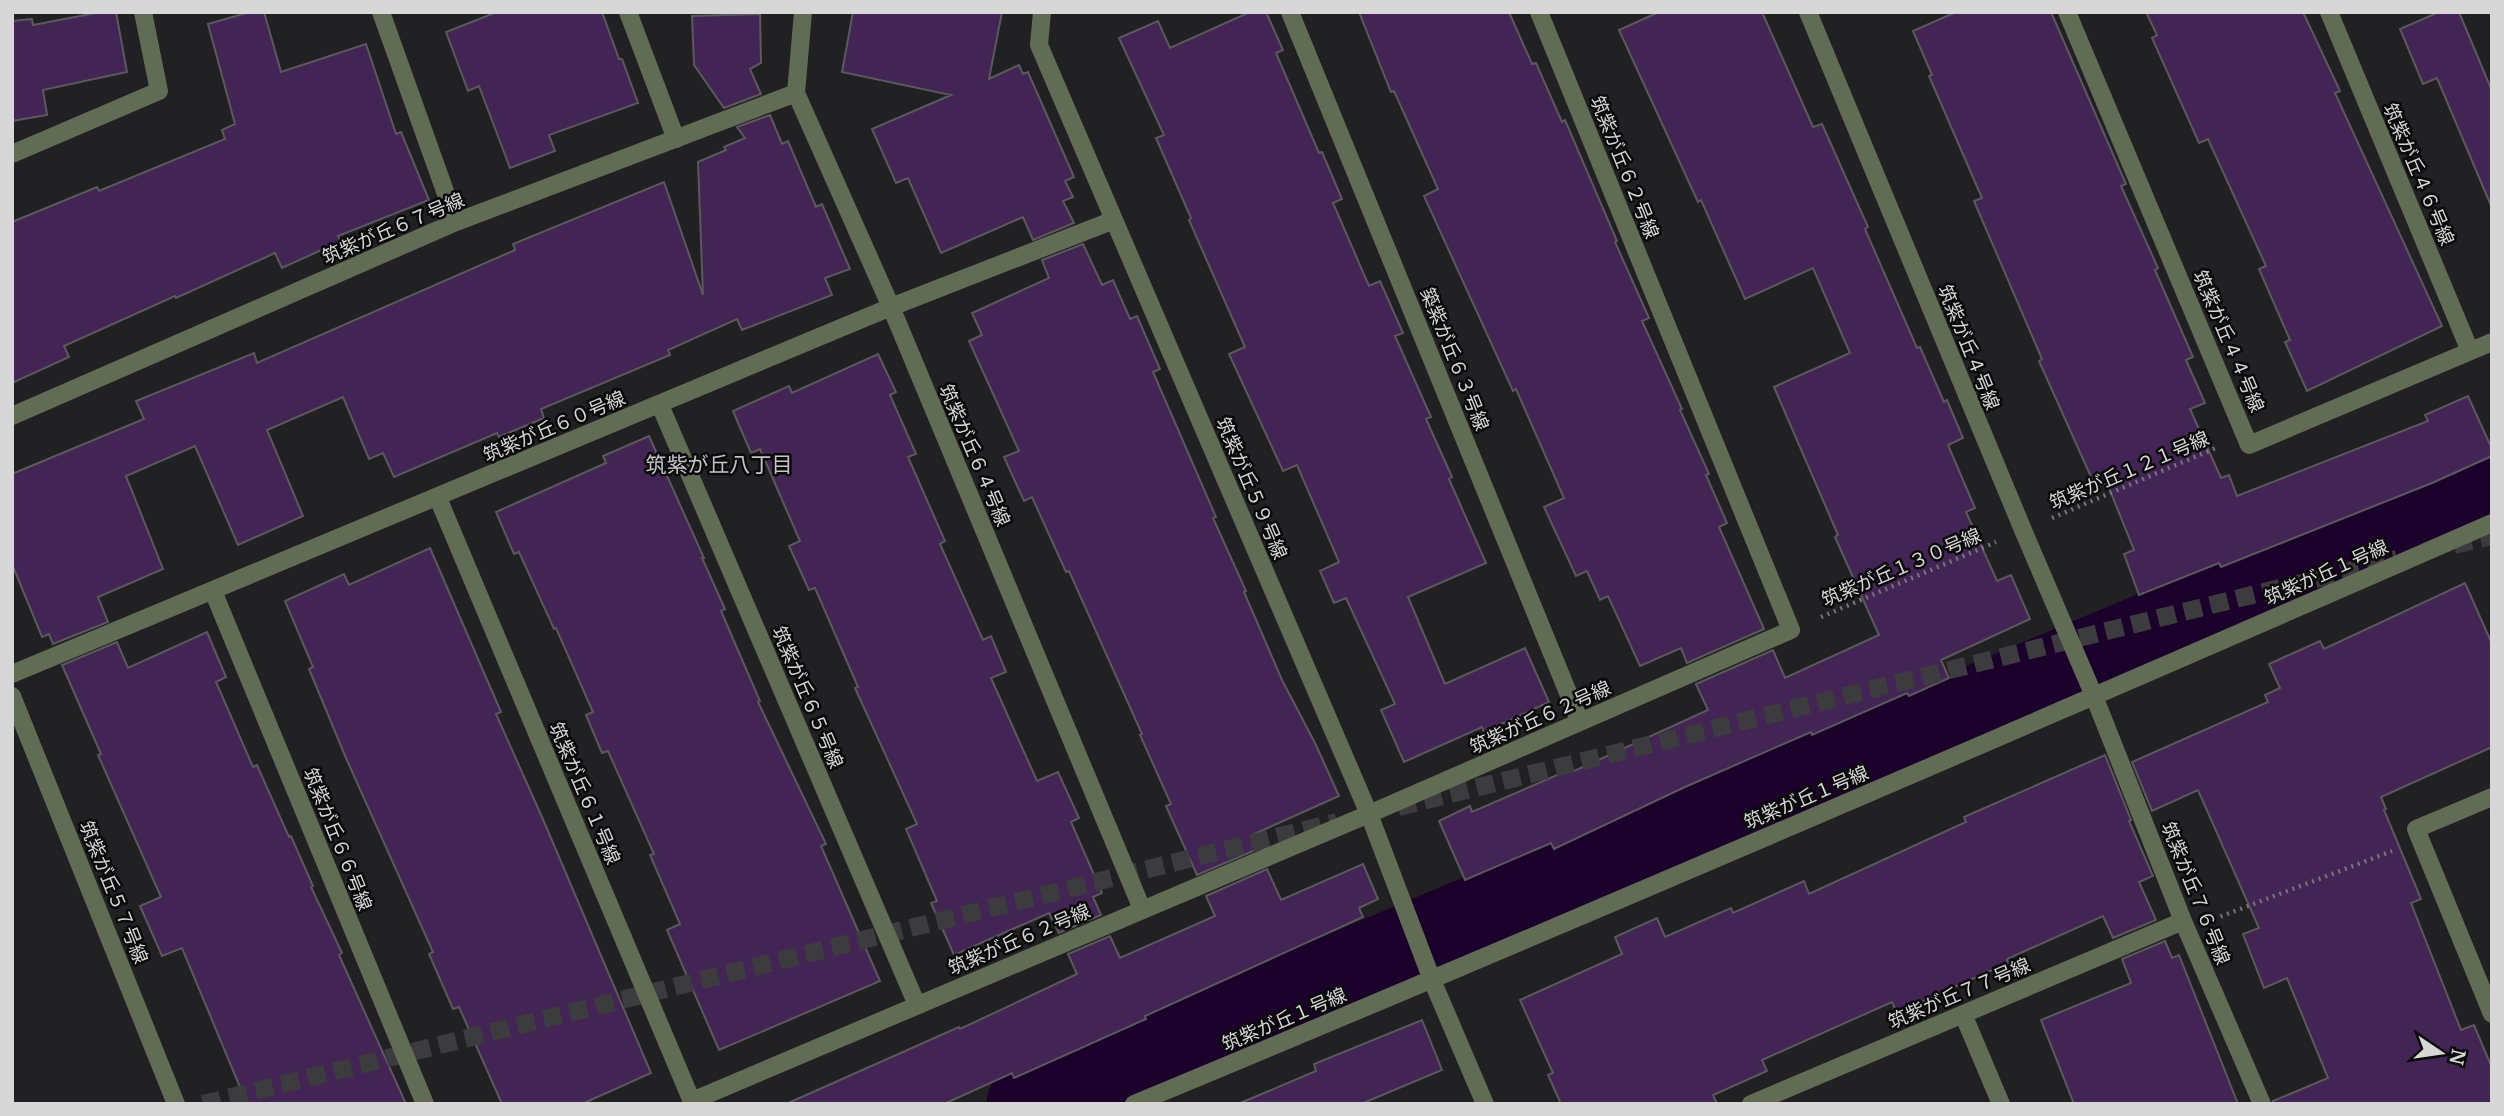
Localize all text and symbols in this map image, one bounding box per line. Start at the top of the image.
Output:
street label: 筑紫が丘６２号線 [1585,92,1665,242]
street label: 筑紫が丘４６号線 [2378,99,2460,249]
street label: 筑紫が丘６７号線 [318,187,468,269]
street label: 筑紫が丘４４号線 [2188,266,2270,416]
street label: 筑紫が丘４号線 [1933,281,2005,413]
street label: 築紫が丘６３号線 [1415,284,1495,434]
street label: 筑紫が丘６４号線 [934,380,1016,530]
street label: 筑紫が丘６０号線 [479,385,629,467]
street label: 筑紫が丘５９号線 [1211,413,1293,563]
street label: 筑紫が丘１２１号線 [2046,426,2212,514]
district label: 筑紫が丘八丁目 [646,451,793,478]
street label: 筑紫が丘１３０号線 [1818,523,1984,611]
street label: 筑紫が丘１号線 [2260,534,2392,610]
street label: 筑紫が丘６５号線 [767,622,849,772]
street label: 筑紫が丘６２号線 [1466,675,1614,759]
street label: 筑紫が丘６１号線 [544,718,626,868]
street label: 筑紫が丘１号線 [1740,760,1872,834]
street label: 筑紫が丘６６号線 [298,764,378,914]
street label: 筑紫が丘５７号線 [74,817,154,967]
street label: 筑紫が丘７６号線 [2156,818,2236,968]
street label: 筑紫が丘６２号線 [944,898,1094,980]
street label: 筑紫が丘７７号線 [1884,952,2034,1034]
street label: 筑紫が丘１号線 [1218,982,1350,1056]
north arrow [2406,1018,2476,1088]
text: N [2444,1047,2471,1067]

